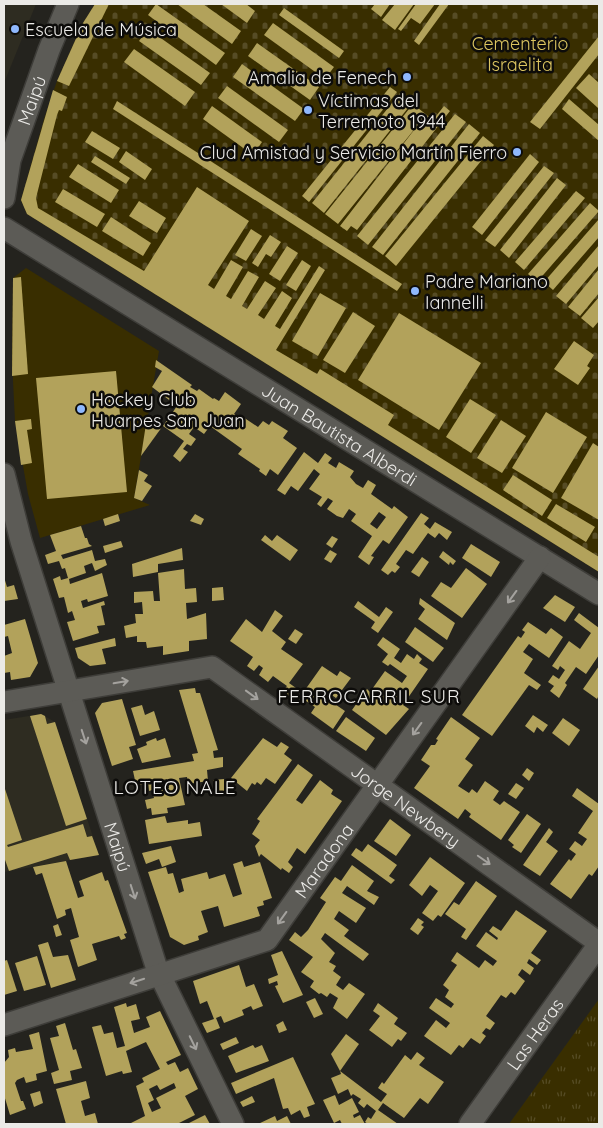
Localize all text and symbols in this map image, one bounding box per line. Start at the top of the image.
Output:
place label: Escuela de Música [25,18,177,41]
marker: Escuela de Música [9,23,21,35]
park label: Cementerio Israelita [472,32,568,76]
place label: Amalia de Fenech [248,66,397,89]
marker: Amalia de Fenech [401,71,413,83]
street label: Maipú [12,72,51,128]
place label: Víctimas del Terremoto 1944 [318,89,445,133]
marker: Víctimas del Terremoto 1944 [302,104,314,116]
place label: Clud Amistad y Servicio Martín Fierro [200,141,507,164]
marker: Clud Amistad y Servicio Martín Fierro [511,146,523,158]
place label: Padre Mariano Iannelli [425,270,548,314]
marker: Padre Mariano Iannelli [409,285,421,297]
street label: Juan Bautista Alberdi [258,378,421,491]
place label: Hockey Club Huarpes San Juan [91,388,245,432]
marker: Hockey Club Huarpes San Juan [75,403,87,415]
one-way arrow [507,590,517,604]
one-way arrow [112,677,128,687]
district label: FERROCARRIL SUR [277,684,461,708]
one-way arrow [245,690,259,700]
one-way arrow [412,722,422,736]
one-way arrow [80,729,90,745]
street label: Jorge Newbery [347,758,465,852]
district label: LOTEO NALE [113,775,237,799]
street label: Maipú [100,819,137,875]
street label: Maradona [289,819,358,902]
one-way arrow [477,855,490,866]
one-way arrow [129,884,138,900]
one-way arrow [277,911,287,925]
one-way arrow [129,977,145,987]
street label: Las Heras [501,993,568,1074]
one-way arrow [189,1035,198,1050]

